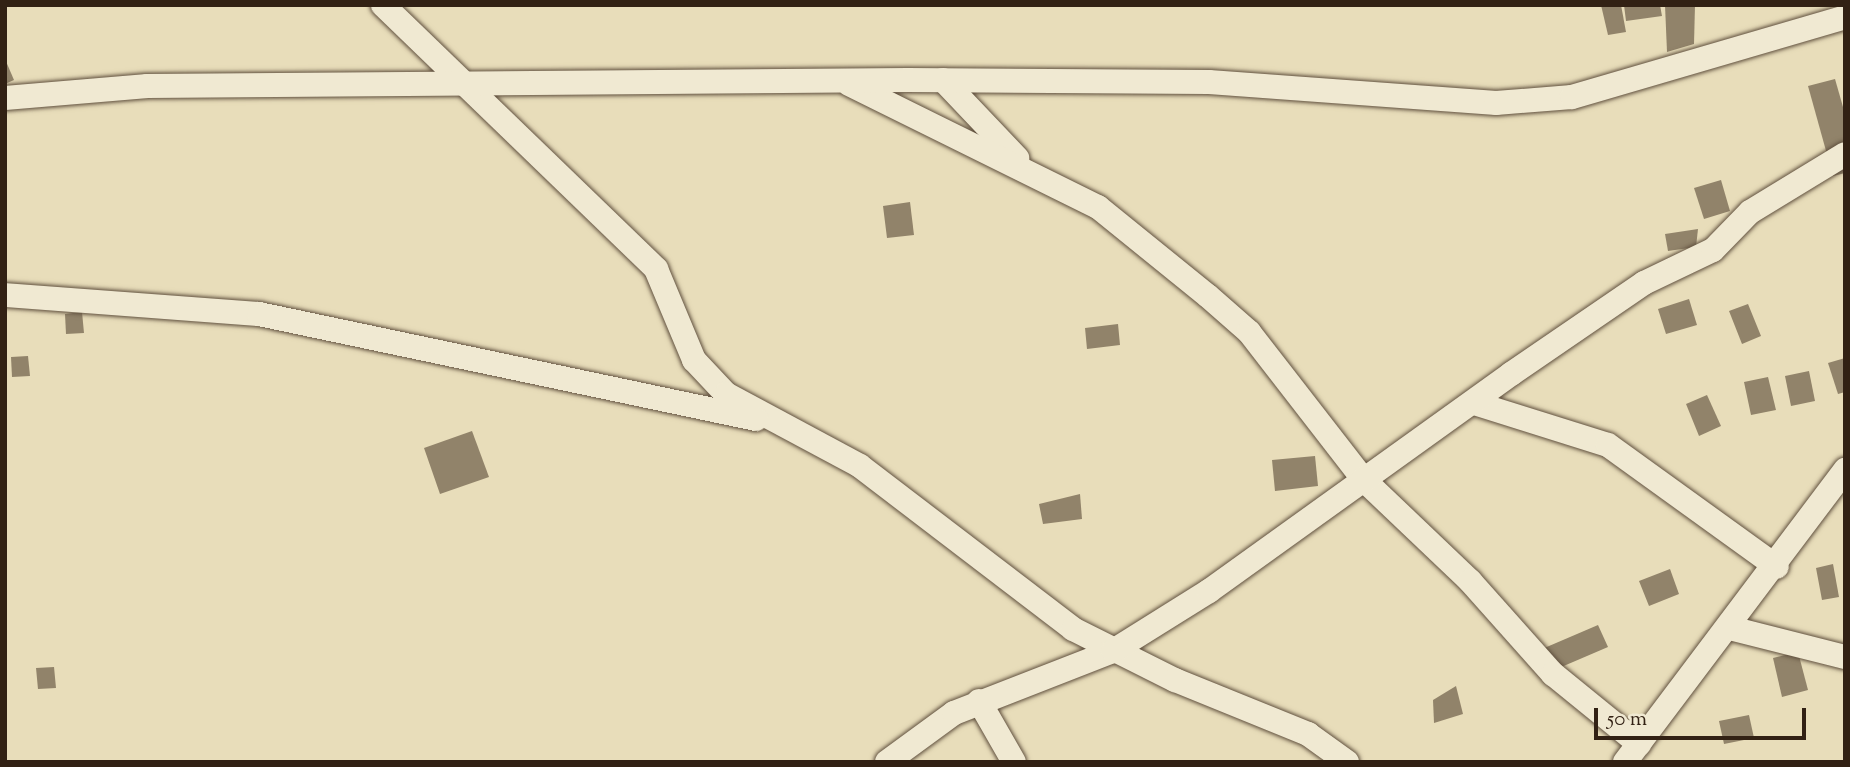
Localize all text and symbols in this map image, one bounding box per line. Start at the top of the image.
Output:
scale bar [1598,694,1810,738]
text: 50 m [1607,705,1647,735]

